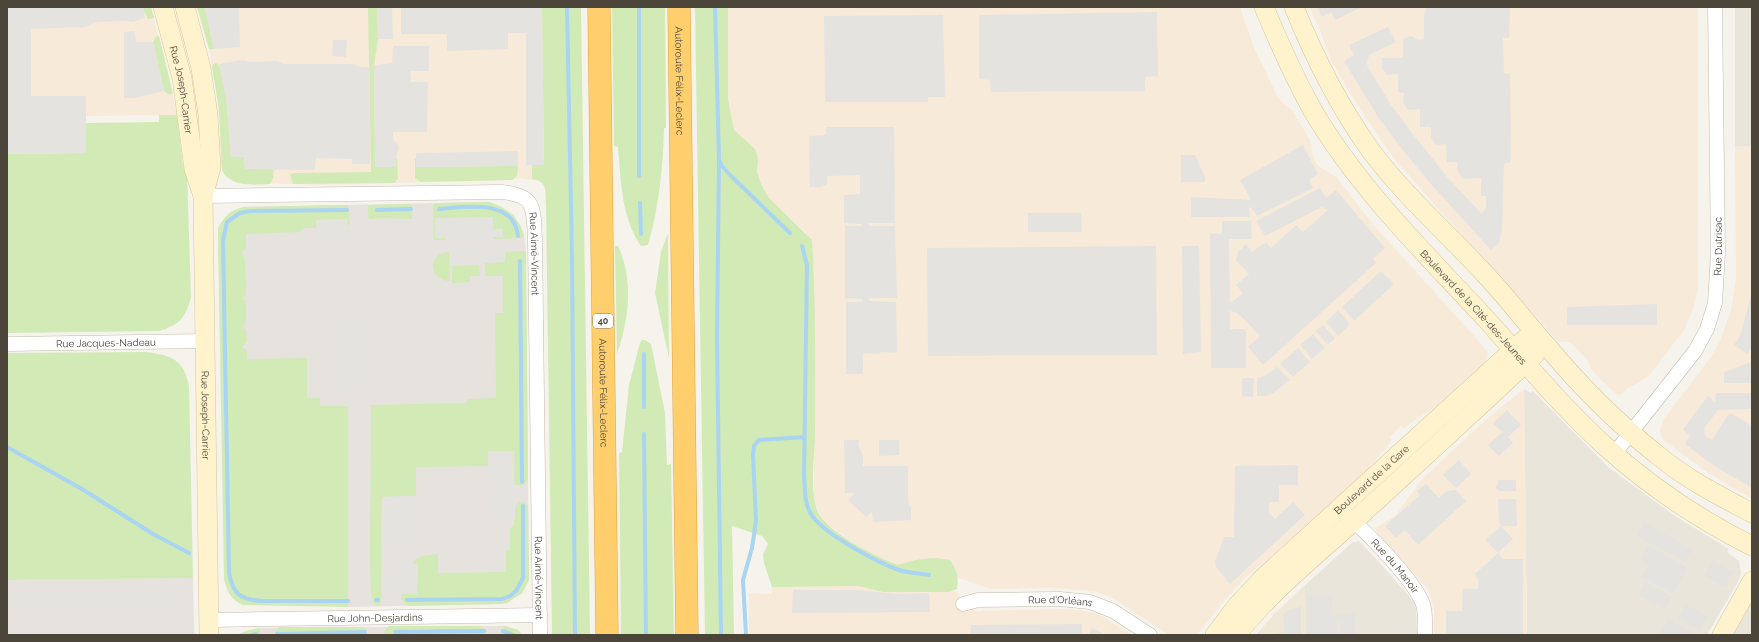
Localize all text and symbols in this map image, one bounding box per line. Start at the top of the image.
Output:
street label: Autoroute Félix-Leclerc [673,27,686,136]
street label: Rue Joseph-Carrier [168,45,194,135]
street label: Rue Aimé-Vincent [527,211,541,296]
street label: Rue Dutrisac [1712,216,1724,276]
street label: Boulevard de la Cité-des-Jeunes [1418,248,1529,367]
road number: 40 [593,314,613,328]
street label: Rue Jacques-Nadeau [56,337,156,349]
street label: Autoroute Félix-Leclerc [597,338,610,448]
street label: Rue Joseph-Carrier [199,371,212,460]
street label: Boulevard de la Gare [1332,443,1411,517]
street label: Rue Aimé-Vincent [533,536,545,620]
street label: Rue du Manoir [1369,537,1421,596]
street label: Rue d'Orléans [1028,594,1095,609]
street label: Rue John-Desjardins [327,612,423,624]

